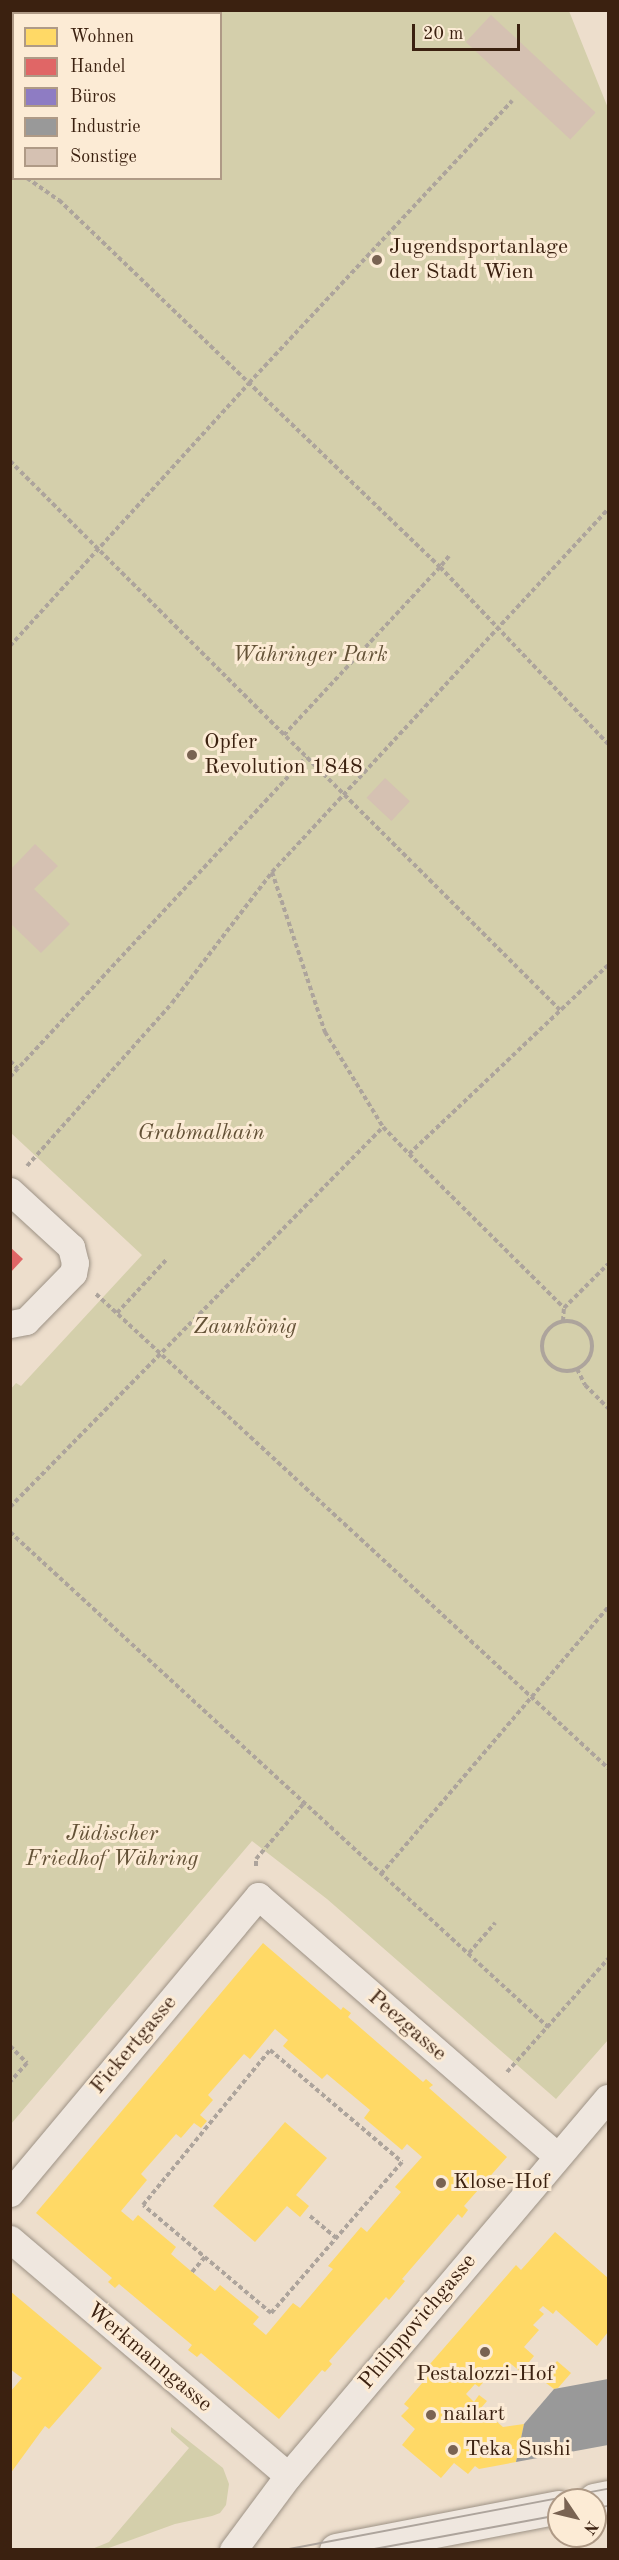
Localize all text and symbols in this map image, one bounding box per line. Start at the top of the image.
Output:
legend [12,12,222,180]
scale bar [415,12,523,50]
text: 20 m [423,25,463,43]
text: Wohnen [70,28,134,46]
text: Handel [70,58,125,76]
text: Büros [70,88,116,106]
text: Industrie [70,118,140,136]
text: Sonstige [70,148,137,166]
place label: Jugendsportanlage der Stadt Wien [389,234,568,286]
marker: Jugendsportanlage der Stadt Wien [370,253,384,267]
park label: Währinger Park [232,643,388,669]
place label: Opfer Revolution 1848 [204,729,363,780]
marker: Opfer Revolution 1848 [185,748,199,762]
park label: Grabmalhain [138,1121,264,1147]
park label: Zaunkönig [193,1315,297,1341]
park label: Jüdischer Friedhof Währing [26,1821,198,1873]
street label: Peezgasse [362,1985,452,2067]
street label: Fickertgasse [85,1990,183,2100]
place label: Klose-Hof [453,2170,550,2196]
marker: Klose-Hof [434,2176,448,2190]
street label: Philippovichgasse [354,2249,482,2395]
street label: Werkmanngasse [81,2298,217,2418]
marker: Pestalozzi-Hof [478,2345,492,2359]
place label: Pestalozzi-Hof [416,2362,554,2388]
place label: nailart [443,2402,505,2428]
marker: nailart [424,2408,438,2422]
place label: Teka Sushi [465,2437,571,2463]
marker: Teka Sushi [446,2443,460,2457]
north arrow [547,2488,607,2548]
text: N [580,2518,600,2537]

